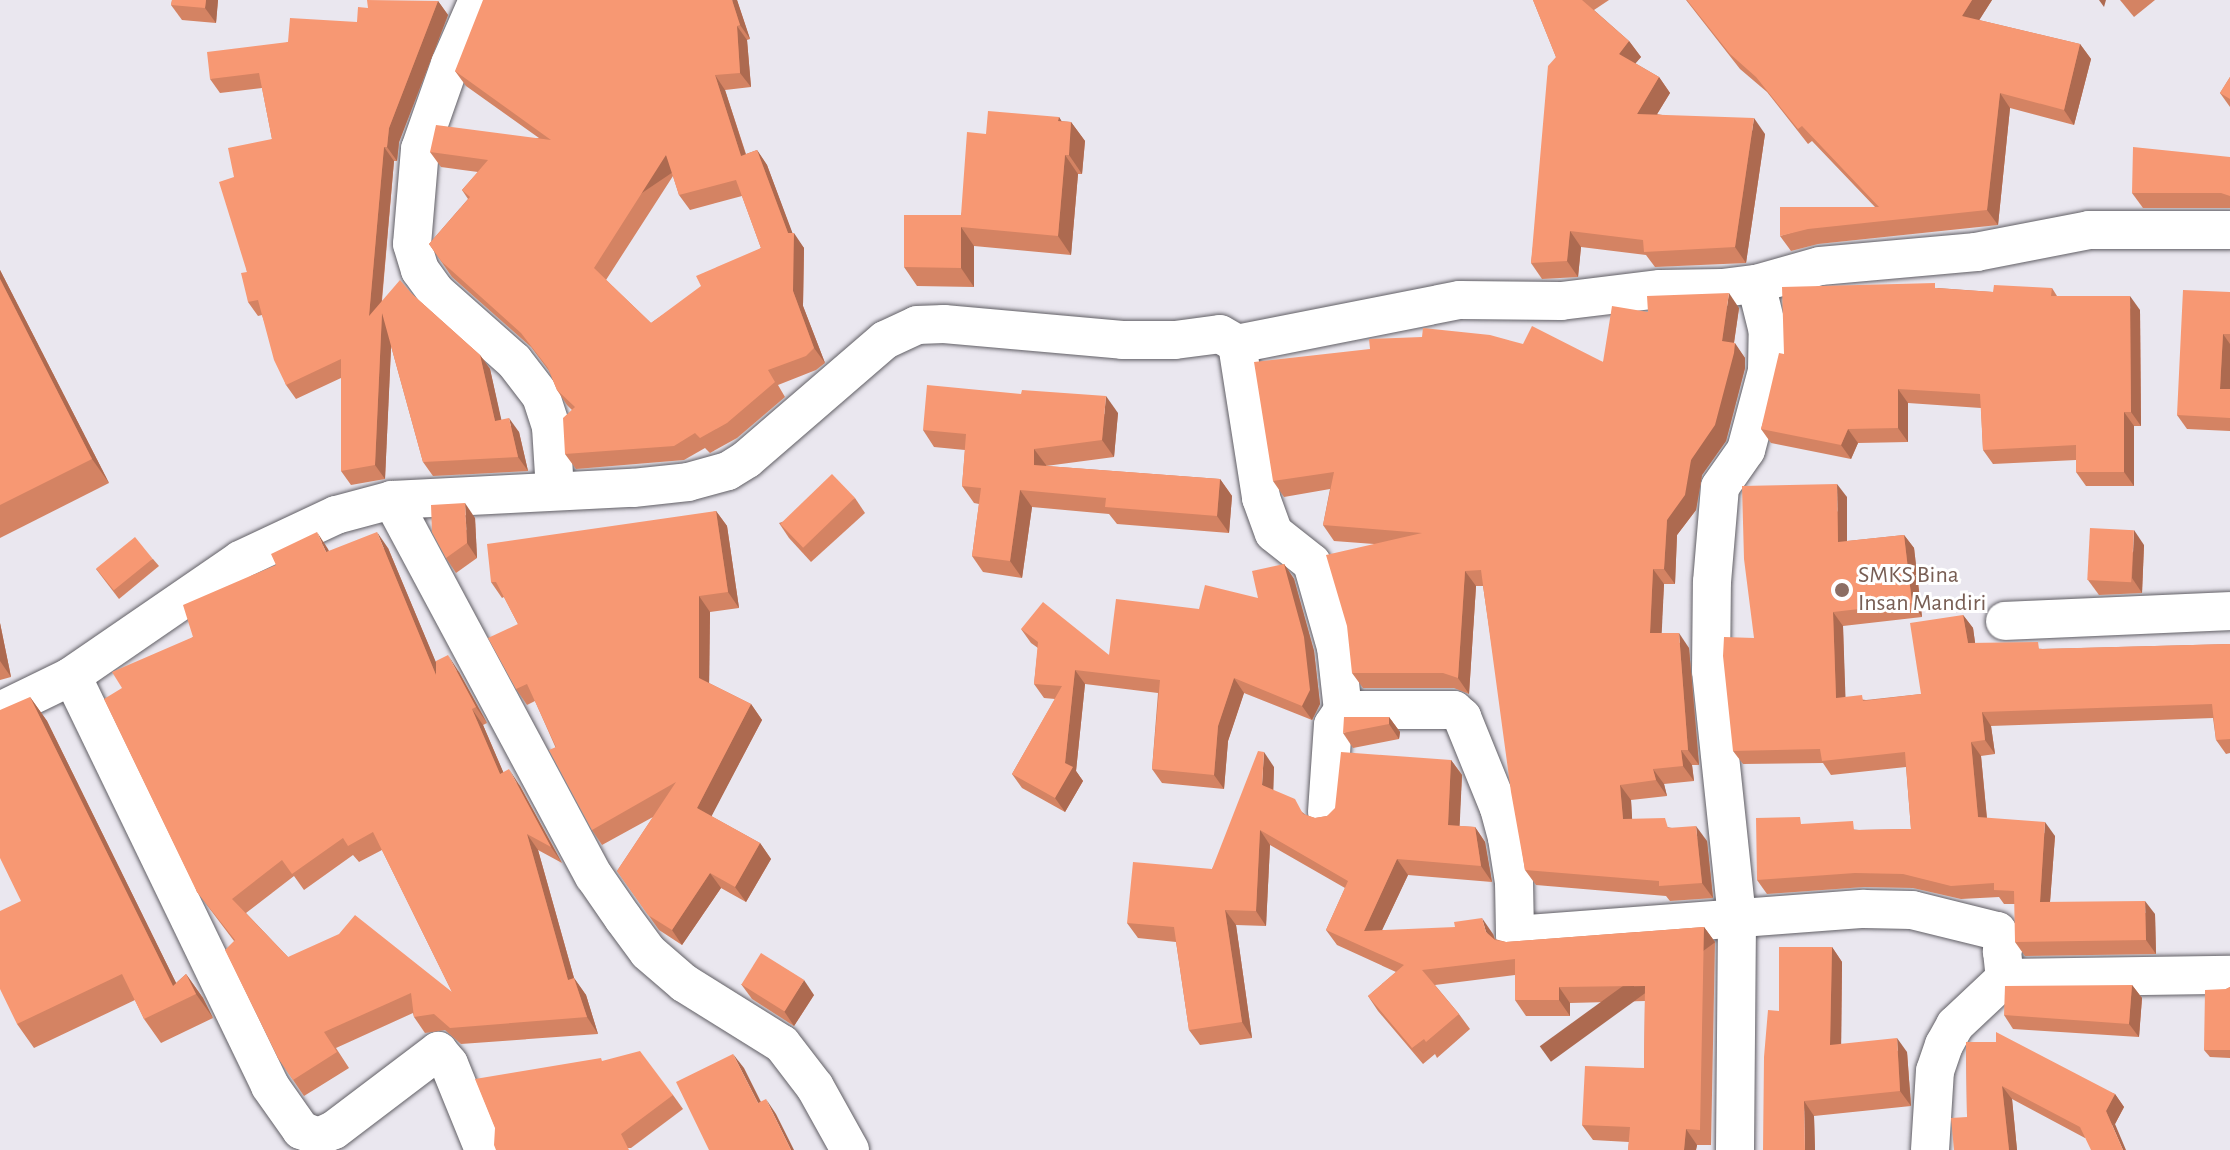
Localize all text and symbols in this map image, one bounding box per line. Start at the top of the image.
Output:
place label: SMKS Bina Insan Mandiri [1858,562,1986,618]
marker: SMKS Bina Insan Mandiri [1833,581,1851,599]

